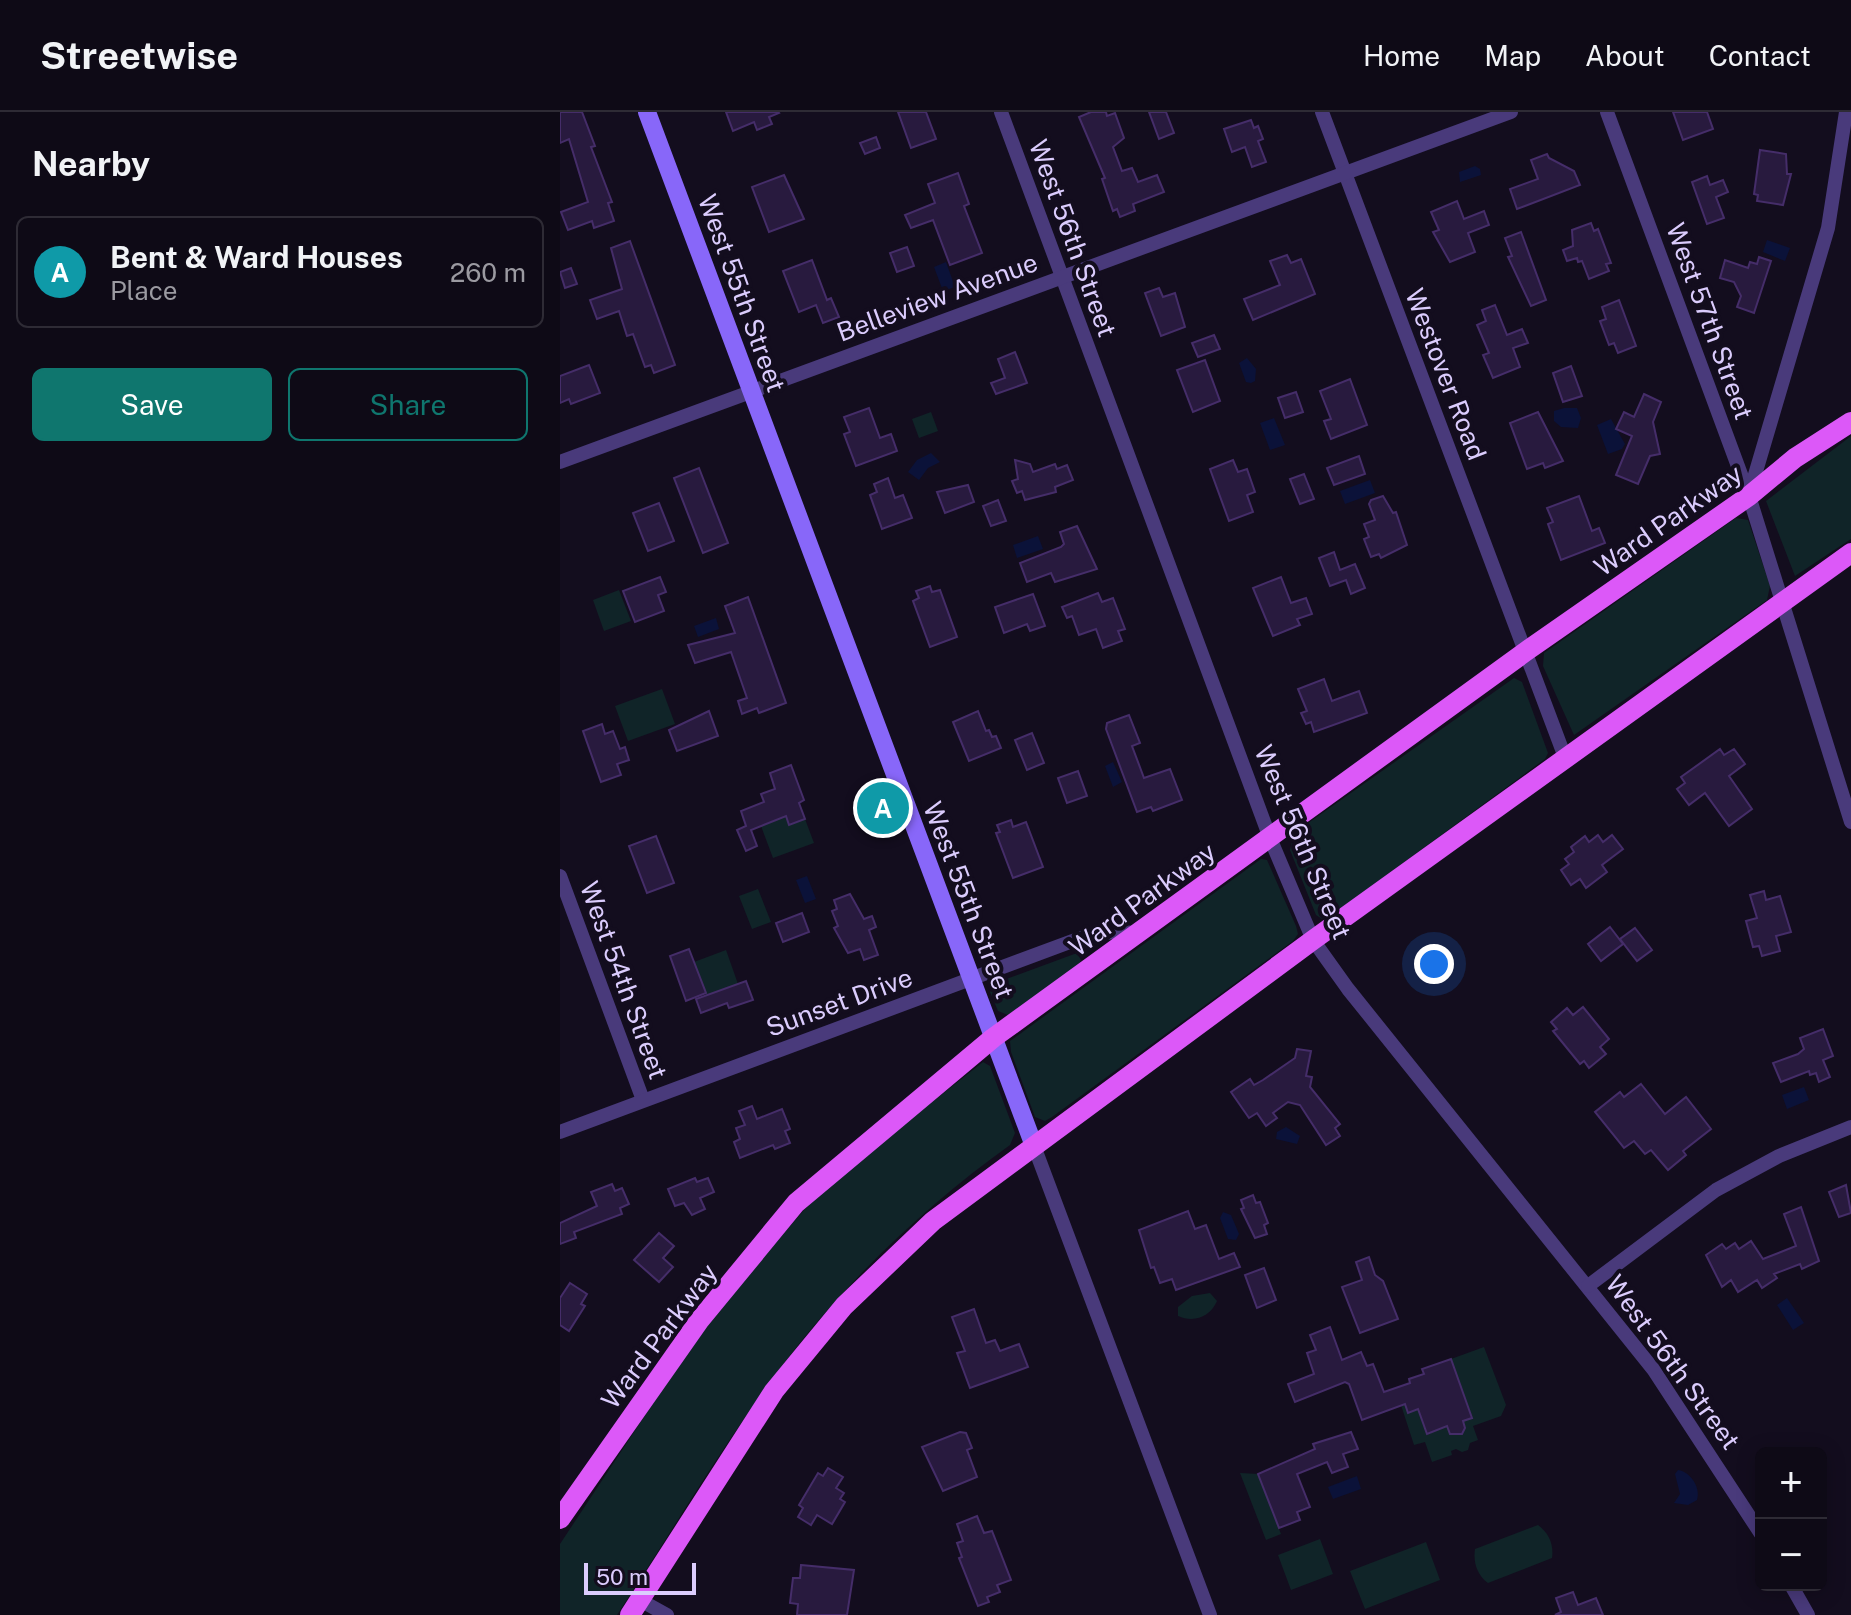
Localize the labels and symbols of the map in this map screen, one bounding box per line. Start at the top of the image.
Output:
street label: West 56th Street [1023,135,1123,341]
street label: West 55th Street [692,190,792,396]
street label: West 57th Street [1660,218,1760,424]
street label: Belleview Avenue [832,246,1042,348]
street label: Westover Road [1399,284,1493,464]
street label: Ward Parkway [1588,458,1748,582]
street label: West 56th Street [1248,740,1358,944]
pin: A [857,778,909,838]
street label: West 55th Street [917,797,1021,1003]
street label: Ward Parkway [1063,835,1221,963]
street label: West 54th Street [574,877,674,1083]
your location [1414,944,1454,984]
street label: Sunset Drive [762,961,916,1043]
street label: Ward Parkway [594,1257,724,1415]
street label: West 56th Street [1599,1269,1747,1455]
scale bar [584,1559,696,1595]

